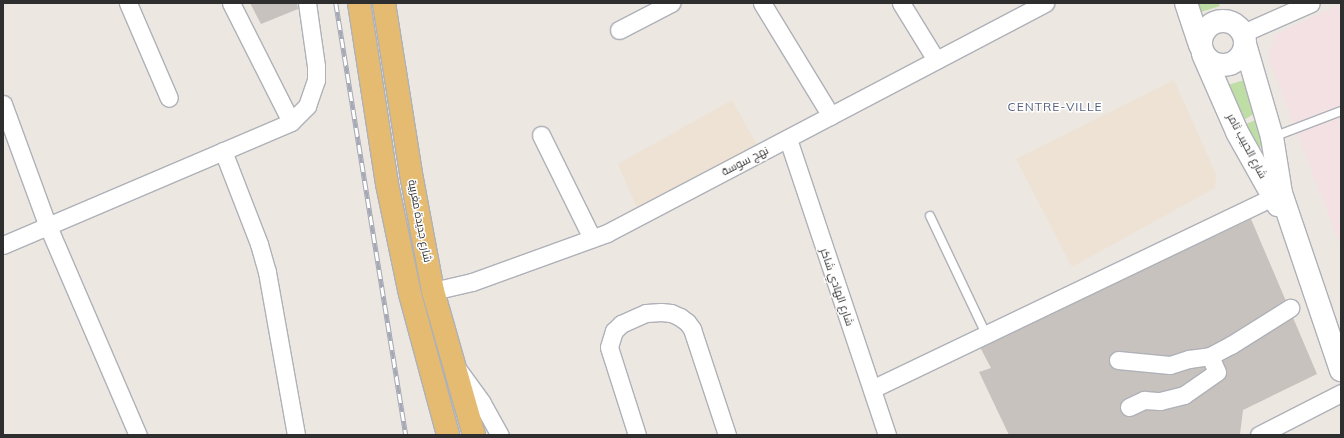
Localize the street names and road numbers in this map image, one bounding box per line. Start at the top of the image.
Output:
street label: شارع الحبيب ثامر [1224,111,1270,181]
street label: نهج سوسة [719,144,771,178]
street label: شارع جديدة مغربية [405,178,435,264]
street label: شارع الهادي شاكر [818,246,856,328]

